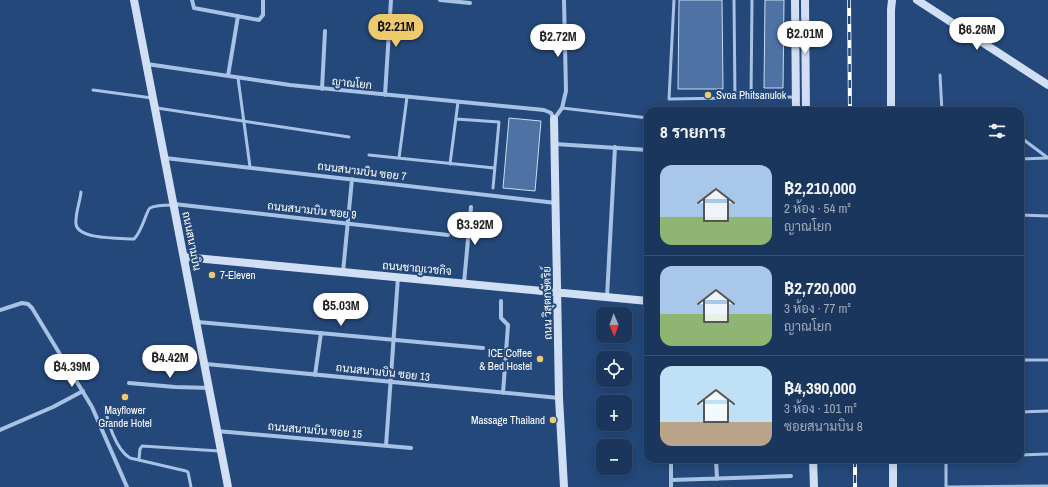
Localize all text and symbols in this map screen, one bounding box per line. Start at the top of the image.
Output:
pin: ฿2.21M [363,14,429,48]
pin: ฿6.26M [944,17,1010,51]
text: ฿2.21M [377,18,415,35]
pin: ฿2.01M [772,21,838,55]
text: ฿6.26M [958,21,996,38]
pin: ฿2.72M [525,24,591,58]
text: ฿2.01M [786,25,824,42]
text: ฿2.72M [539,28,577,45]
street label: ญาณโยก [331,73,373,92]
place label: Svoa Phitsanulok [716,88,787,102]
marker: Svoa Phitsanulok [703,90,713,100]
text: 8 รายการ [660,120,726,143]
icon: filters [986,120,1008,142]
street label: ถนนสนามบิน ซอย 7 [317,159,407,183]
text: ฿2,210,000 [784,176,856,199]
icon: home [692,181,740,229]
street label: ถนนสนามบิน ซอย 9 [267,198,357,222]
text: 2 ห้อง · 54 m² [784,200,851,217]
street label: ถนนสนามบิน [179,210,205,272]
pin: ฿3.92M [442,212,508,246]
text: ฿3.92M [456,216,494,233]
text: ญาณโยก [784,218,832,235]
street label: ถนนชาญเวชกิจ [382,258,452,278]
street label: ถนน วิสุตกษัตริย์ [538,266,557,340]
place label: 7-Eleven [220,268,256,282]
marker: 7-Eleven [207,270,217,280]
text: ฿2,720,000 [784,276,856,299]
icon: home [692,282,740,330]
pin: ฿5.03M [308,293,374,327]
text: ฿5.03M [322,297,360,314]
text: 3 ห้อง · 77 m² [784,300,851,317]
north arrow [596,307,632,343]
map controls [596,307,632,475]
text: ญาณโยก [784,318,832,335]
pin: ฿4.42M [137,345,203,379]
place label: ICE Coffee & Bed Hostel [479,346,532,373]
text: ฿4.42M [151,349,189,366]
button: locate [596,351,632,387]
pin: ฿4.39M [39,354,105,388]
marker: ICE Coffee & Bed Hostel [535,354,545,364]
text: ฿4.39M [53,358,91,375]
street label: ถนนสนามบิน ซอย 13 [335,360,431,384]
text: ฿4,390,000 [784,376,856,399]
icon: home [692,382,740,430]
marker: Mayflower Grande Hotel [120,392,130,402]
button: + [596,395,632,431]
text: 3 ห้อง · 101 m² [784,400,857,417]
place label: Mayflower Grande Hotel [98,403,152,430]
place label: Massage Thailand [471,413,545,427]
marker: Massage Thailand [548,415,558,425]
text: ซอยสนามบิน 8 [784,418,863,435]
street label: ถนนสนามบิน ซอย 15 [267,419,363,441]
button: − [596,439,632,475]

